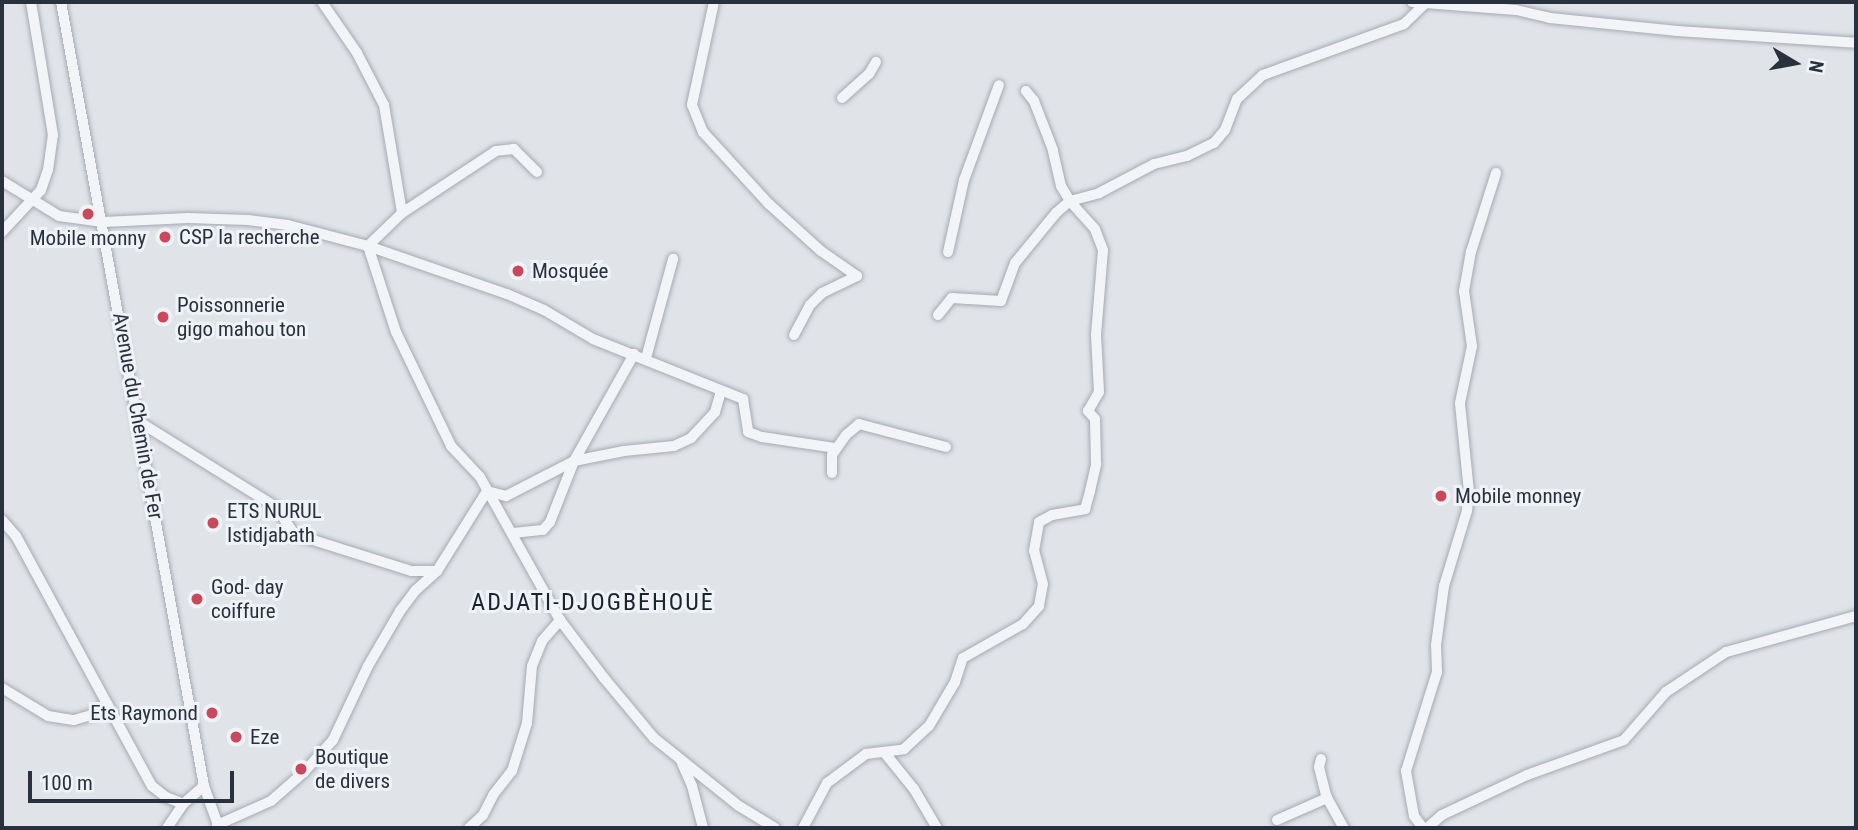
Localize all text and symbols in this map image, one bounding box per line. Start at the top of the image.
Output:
north arrow [1760,28,1830,98]
text: N [1804,59,1829,74]
marker: Mobile monny [80,206,96,222]
place label: CSP la recherche [179,224,320,250]
place label: Mobile monny [30,225,146,251]
marker: CSP la recherche [157,229,173,245]
place label: Mosquée [532,258,608,284]
marker: Mosquée [510,263,526,279]
place label: Poissonnerie gigo mahou ton [177,292,306,342]
marker: Poissonnerie gigo mahou ton [155,309,171,325]
street label: Avenue du Chemin de Fer [107,311,169,521]
place label: Mobile monney [1455,483,1581,509]
marker: Mobile monney [1433,488,1449,504]
place label: ETS NURUL Istidjabath [227,498,322,548]
marker: ETS NURUL Istidjabath [205,515,221,531]
place label: God- day coiffure [211,574,283,624]
district label: ADJATI-DJOGBÈHOUÈ [473,589,713,617]
marker: God- day coiffure [189,591,205,607]
place label: Ets Raymond [90,700,198,726]
marker: Ets Raymond [204,705,220,721]
place label: Eze [250,724,279,750]
marker: Eze [228,729,244,745]
place label: Boutique de divers [315,744,390,794]
scale bar [32,756,238,800]
marker: Boutique de divers [293,761,309,777]
text: 100 m [41,771,93,795]

